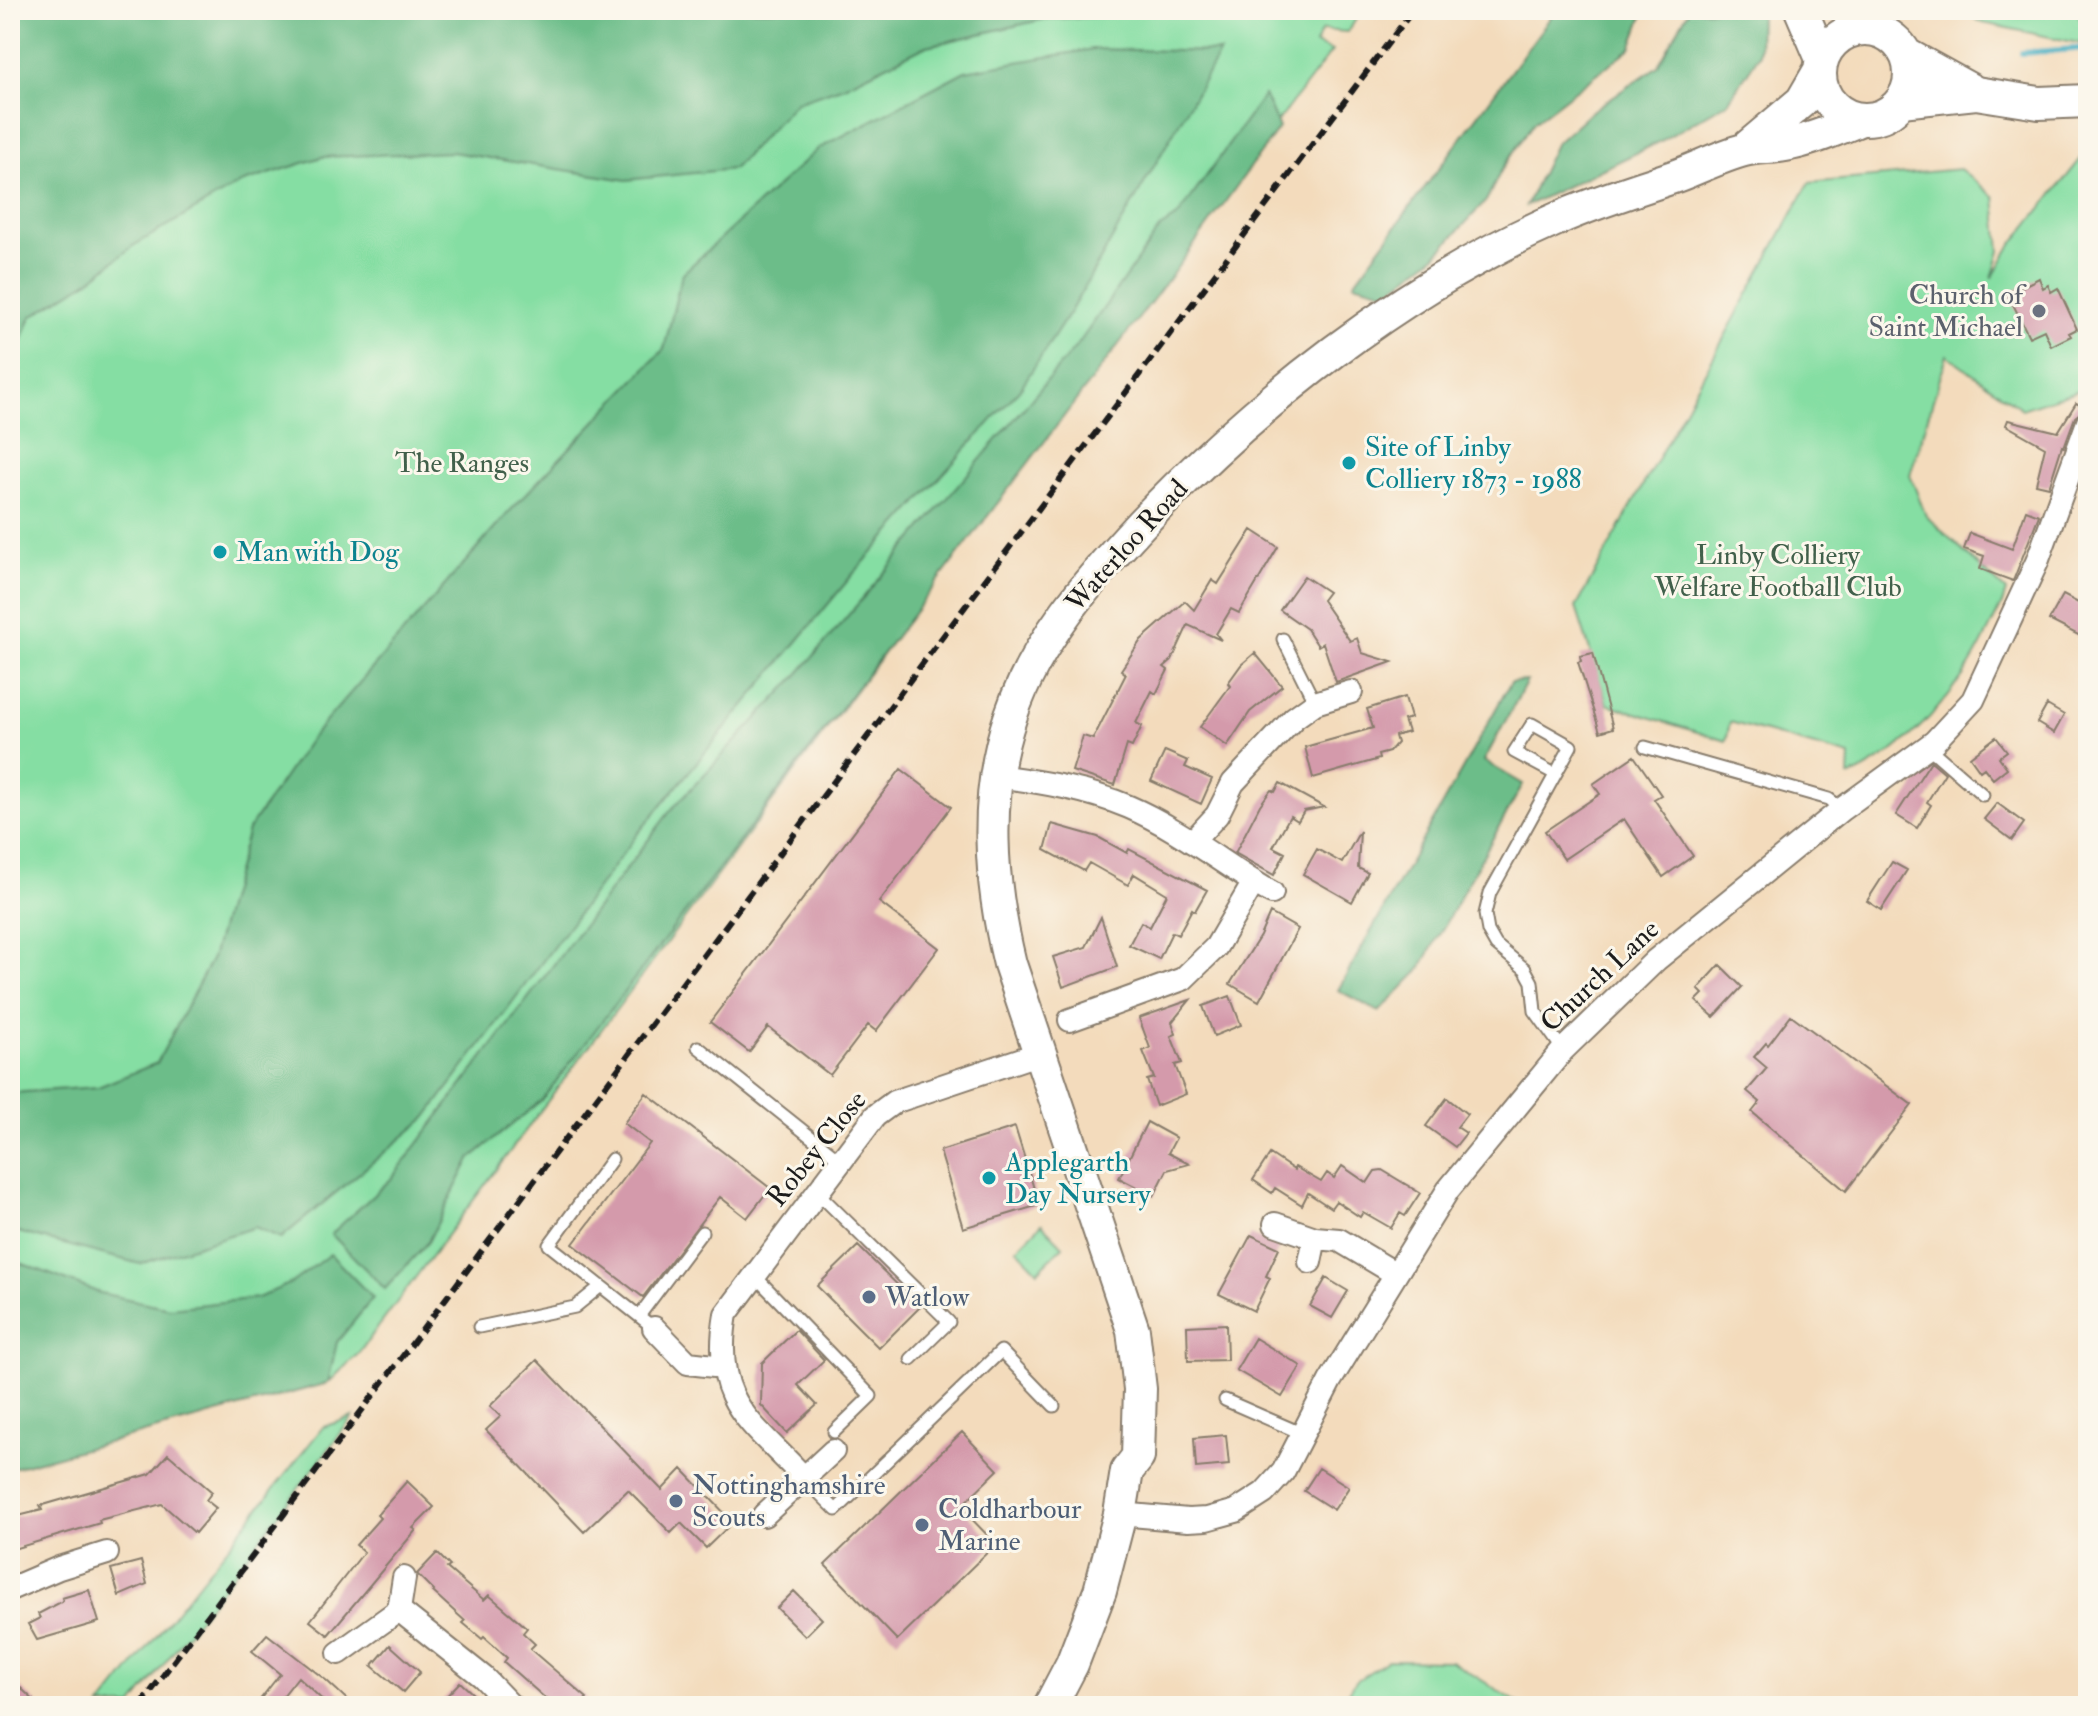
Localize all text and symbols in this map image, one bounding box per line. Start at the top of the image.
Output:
place label: Church of Saint Michael [1868,278,2027,345]
marker: Church of Saint Michael [2030,302,2048,320]
place label: Site of Linby Colliery 1873 - 1988 [1365,430,1582,497]
park label: The Ranges [395,446,529,481]
marker: Site of Linby Colliery 1873 - 1988 [1340,454,1358,472]
street label: Waterloo Road [1057,472,1196,621]
place label: Man with Dog [236,535,400,570]
park label: Linby Colliery Welfare Football Club [1653,538,1902,605]
marker: Man with Dog [211,543,229,561]
street label: Church Lane [1533,912,1667,1040]
street label: Robey Close [760,1084,875,1214]
place label: Applegarth Day Nursery [1004,1145,1151,1212]
marker: Applegarth Day Nursery [980,1169,998,1187]
place label: Watlow [884,1280,970,1315]
marker: Watlow [860,1288,878,1306]
place label: Nottinghamshire Scouts [692,1468,886,1535]
marker: Nottinghamshire Scouts [667,1492,685,1510]
place label: Coldharbour Marine [938,1492,1082,1559]
marker: Coldharbour Marine [913,1516,931,1534]

